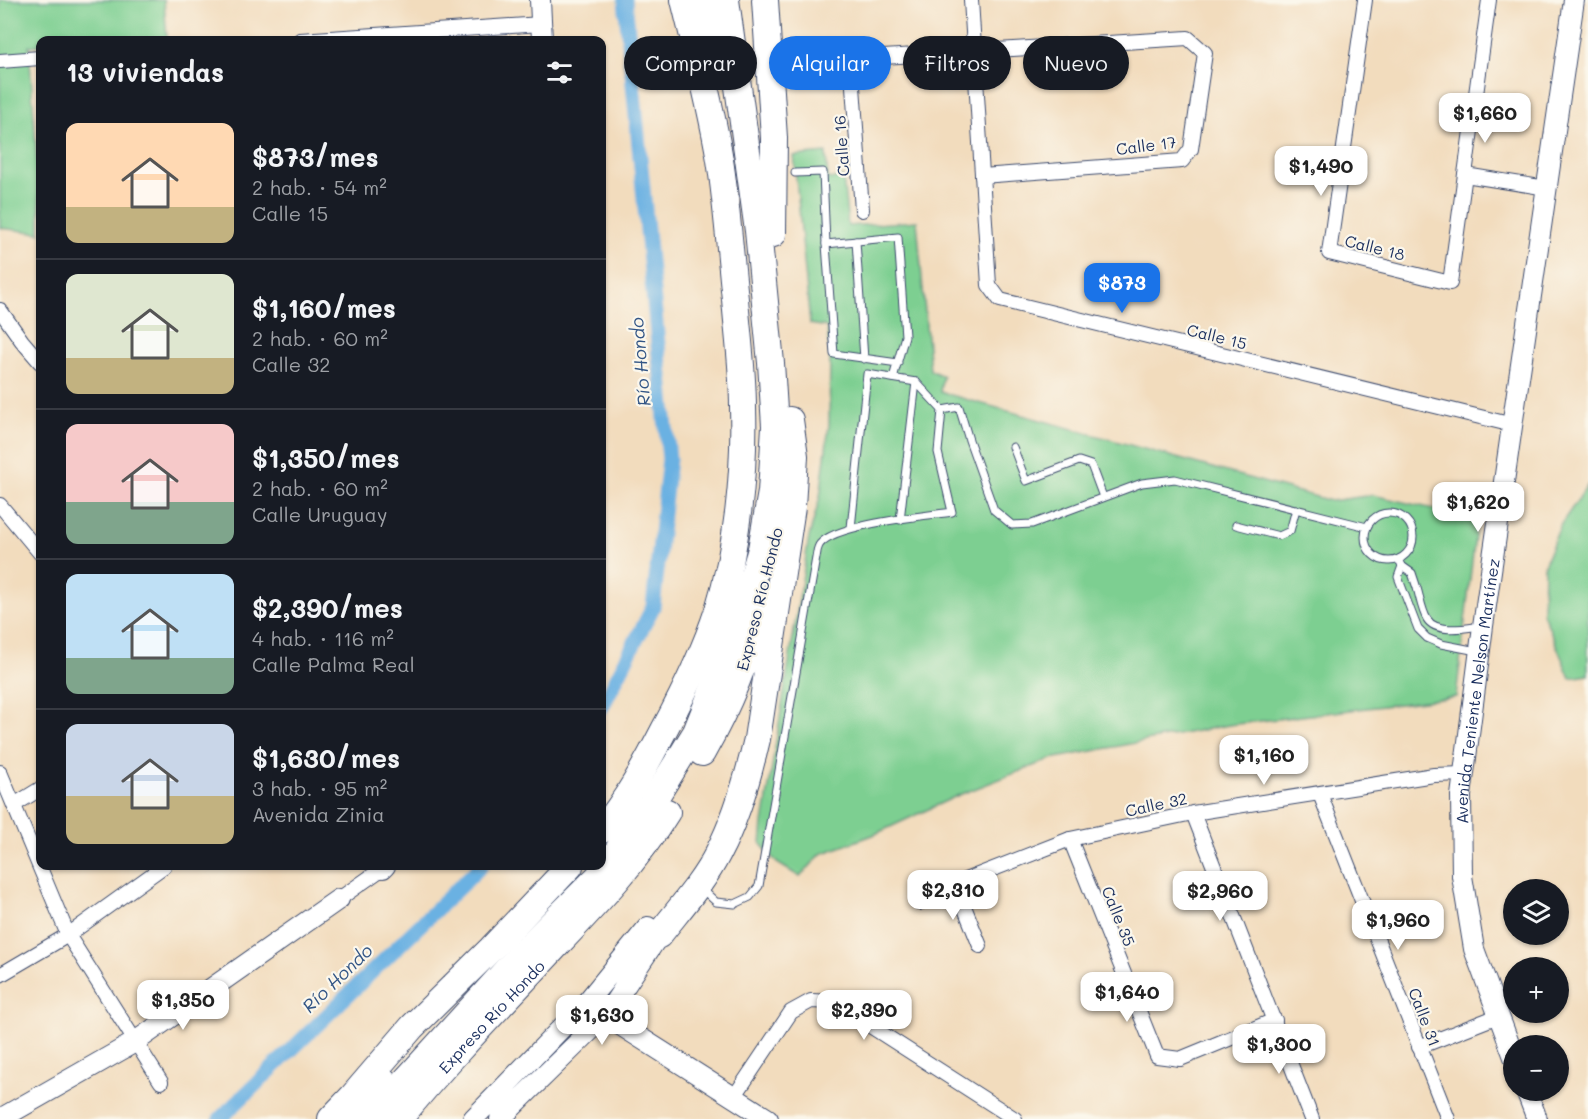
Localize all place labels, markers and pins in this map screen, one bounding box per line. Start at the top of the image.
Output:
pin: $1,660 [1436,93,1534,144]
pin: $1,490 [1272,146,1370,197]
pin: $873 [1086,263,1158,314]
pin: $1,620 [1429,482,1527,533]
pin: $1,160 [1215,735,1313,786]
pin: $2,310 [904,870,1002,921]
pin: $2,960 [1171,871,1269,922]
pin: $1,960 [1349,900,1447,951]
pin: $1,640 [1078,972,1176,1023]
pin: $1,350 [134,980,232,1031]
pin: $2,390 [815,990,913,1041]
pin: $1,630 [553,995,651,1046]
pin: $1,300 [1230,1024,1328,1075]

